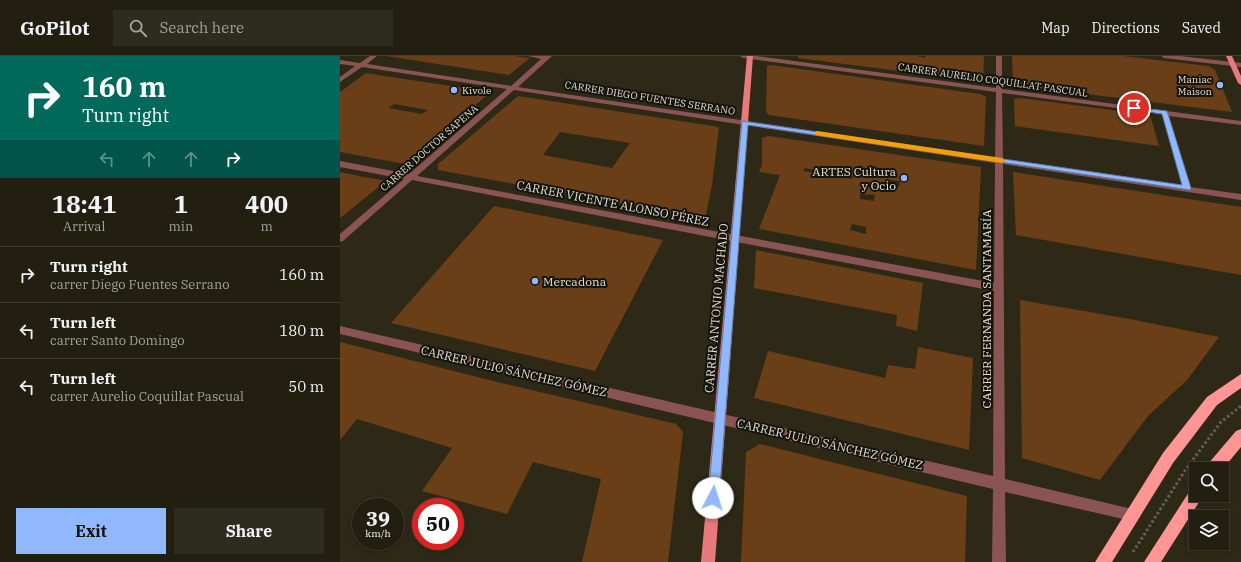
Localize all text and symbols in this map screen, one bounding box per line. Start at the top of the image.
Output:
search box [113,10,393,46]
text: GoPilot [20,16,89,40]
icon: search [127,17,149,39]
text: Search here [159,18,244,37]
text: Map [1041,19,1070,37]
text: Directions [1092,19,1160,37]
text: Saved [1182,19,1221,37]
street label: CARRER AURELIO COQUILLAT PASCUAL [897,60,1089,100]
text: 160 m [82,68,166,105]
icon: right [16,72,68,124]
place label: Maniac Maison [1178,73,1213,98]
street label: CARRER DIEGO FUENTES SERRANO [564,78,736,118]
marker: Maniac Maison [1215,80,1225,90]
place label: Kivole [462,84,491,97]
marker: Kivole [449,85,459,95]
pin [1117,91,1151,125]
icon: arrive [1123,97,1145,119]
street label: CARRER DOCTOR SAPENA [377,102,481,194]
text: Turn right [82,104,169,127]
icon: left [96,148,118,170]
icon: ahead [138,148,160,170]
icon: ahead [180,148,202,170]
icon: right [222,148,244,170]
place label: ARTES Cultura y Ocio [812,164,896,193]
marker: ARTES Cultura y Ocio [899,173,909,183]
street label: CARRER VICENTE ALONSO PÉREZ [515,177,711,229]
text: 18:41 [52,188,117,220]
text: 1 [174,188,188,220]
text: 400 [245,188,288,220]
street label: CARRER FERNANDA SANTAMARÍA [979,209,994,408]
text: Arrival [63,218,105,235]
text: min [168,218,193,235]
text: m [260,218,273,235]
street label: CARRER ANTONIO MACHADO [701,223,731,393]
text: Turn right [50,257,128,276]
icon: right [16,264,38,286]
text: 160 m [279,265,324,284]
place label: Mercadona [543,274,607,289]
text: carrer Diego Fuentes Serrano [50,276,230,293]
marker: Mercadona [530,276,540,286]
text: Turn left [50,313,116,332]
icon: left [16,320,38,342]
text: 180 m [279,321,324,340]
text: carrer Santo Domingo [50,332,185,349]
street label: CARRER JULIO SÁNCHEZ GÓMEZ [419,342,609,400]
text: Turn left [50,369,116,388]
icon: left [16,376,38,398]
text: 50 m [288,377,324,396]
text: carrer Aurelio Coquillat Pascual [50,388,244,405]
street label: CARRER JULIO SÁNCHEZ GÓMEZ [735,415,925,473]
map controls [1189,462,1229,550]
button: search [1189,462,1229,502]
position arrow [692,477,734,519]
speed limit sign: 50 [412,498,464,550]
text: 39 [366,505,390,532]
button: Exit [16,508,166,554]
button: Share [174,508,324,554]
button: layers [1189,510,1229,550]
text: km/h [365,527,391,540]

